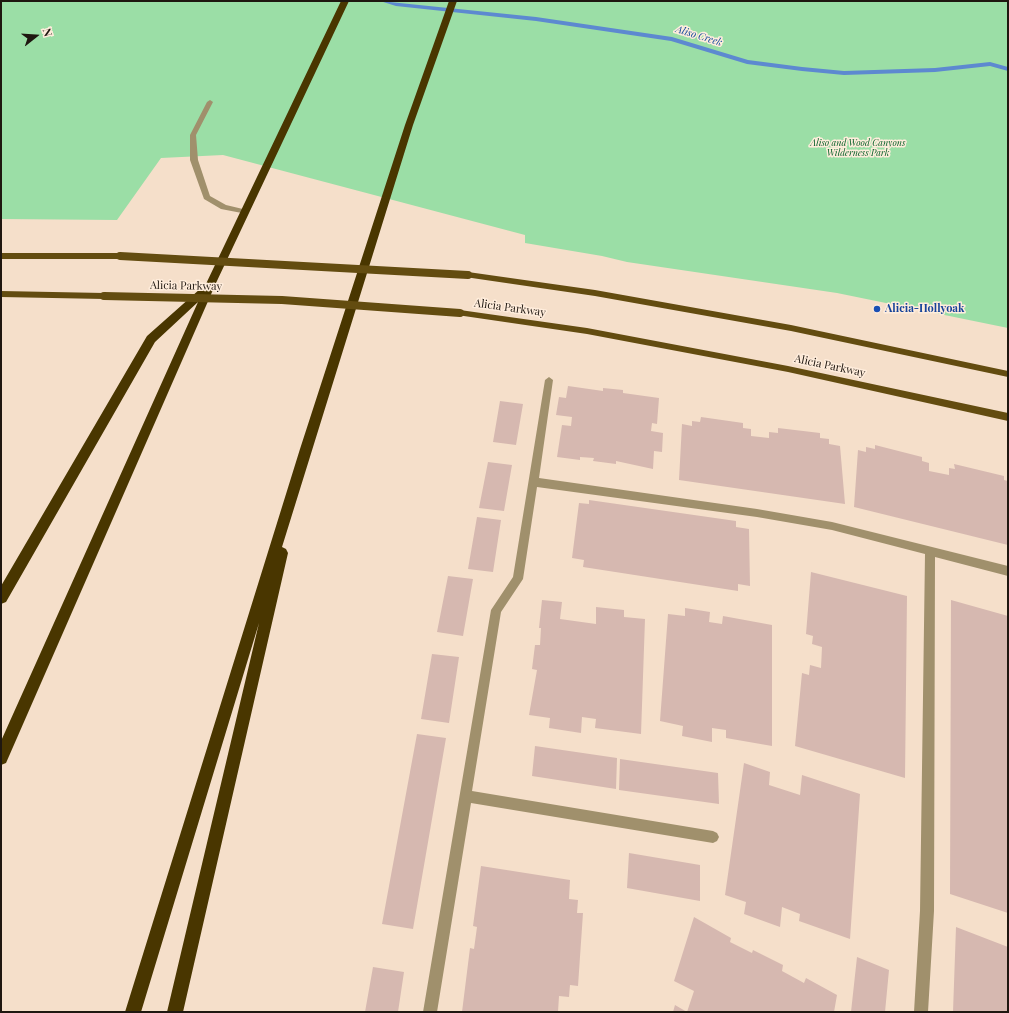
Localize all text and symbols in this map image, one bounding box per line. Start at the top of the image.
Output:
north arrow [16,16,56,56]
water label: Aliso Creek [674,23,724,49]
text: N [40,26,56,38]
park label: Aliso and Wood Canyons Wilderness Park [811,138,905,159]
street label: Alicia Parkway [150,279,222,293]
street label: Alicia Parkway [473,296,547,320]
place label: Alicia-Hollyoak [885,302,964,316]
marker: Alicia-Hollyoak [872,304,882,314]
street label: Alicia Parkway [793,352,867,380]

